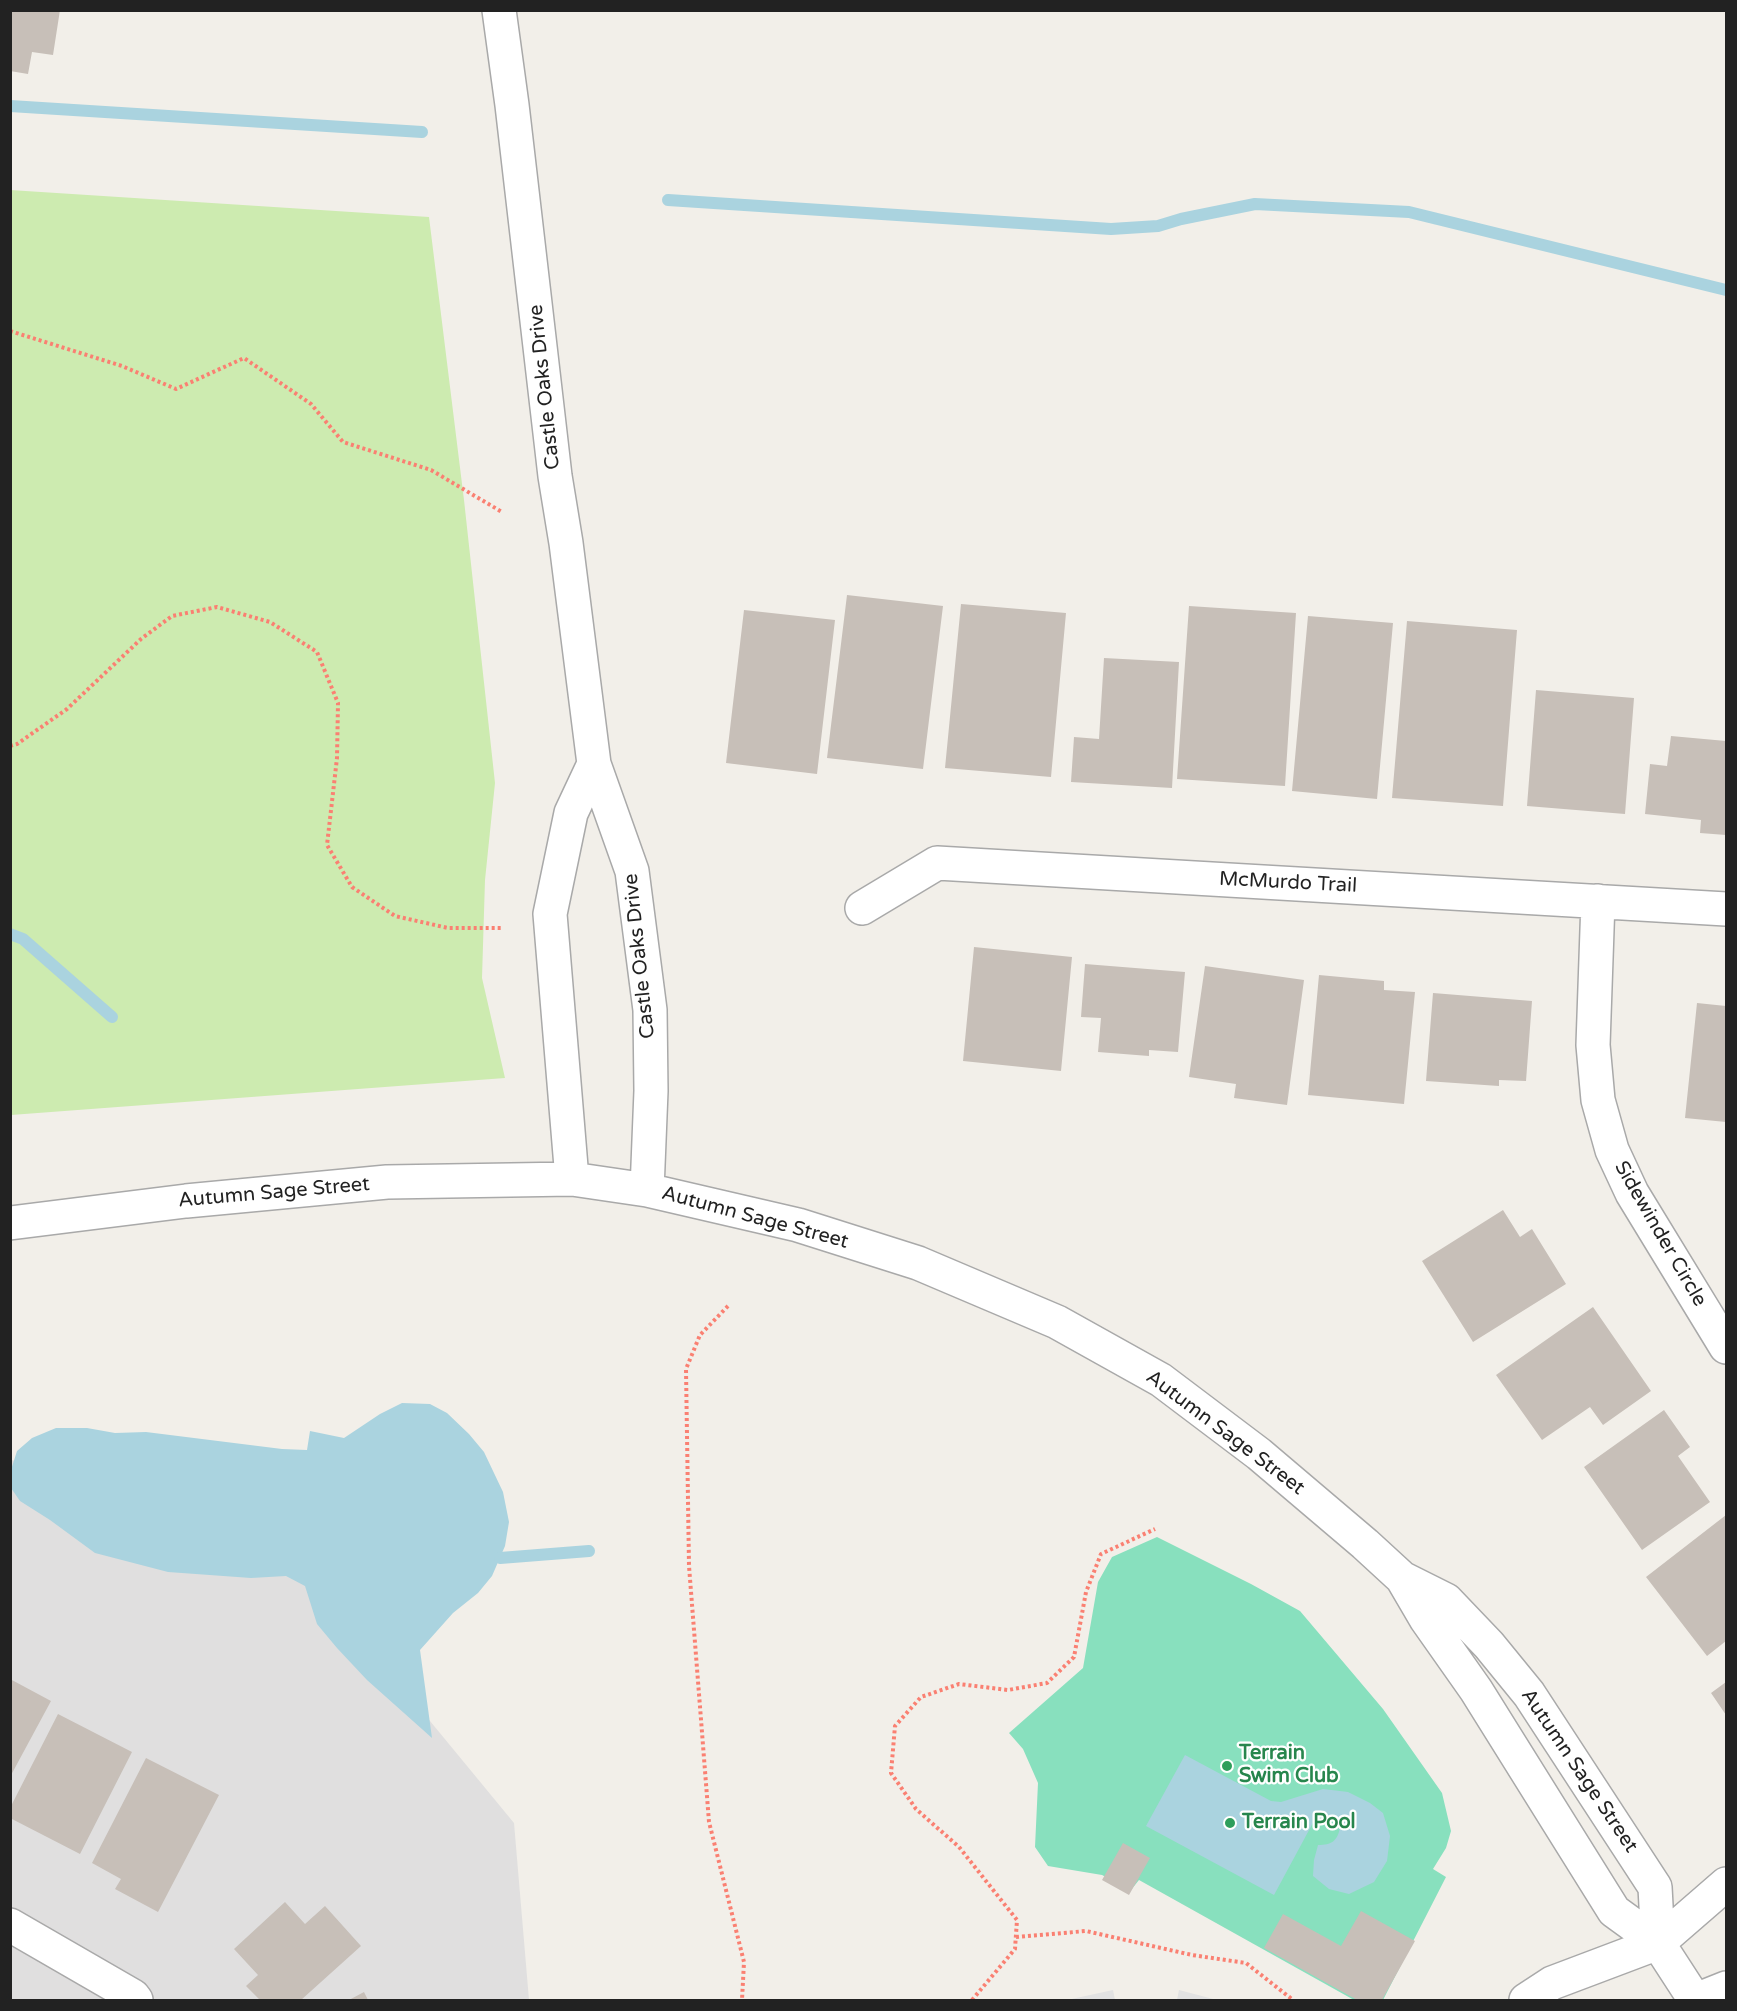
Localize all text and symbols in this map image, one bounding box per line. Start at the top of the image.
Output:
street label: Castle Oaks Drive [524,303,566,471]
street label: McMurdo Trail [1218,867,1358,899]
street label: Castle Oaks Drive [619,872,661,1040]
street label: Sidewinder Circle [1609,1157,1711,1311]
street label: Autumn Sage Street [177,1173,371,1213]
street label: Autumn Sage Street [659,1182,851,1254]
street label: Autumn Sage Street [1141,1366,1309,1500]
street label: Autumn Sage Street [1515,1685,1643,1857]
place label: Terrain Swim Club [1239,1742,1339,1789]
marker: Terrain Swim Club [1220,1759,1234,1773]
place label: Terrain Pool [1242,1811,1356,1835]
marker: Terrain Pool [1223,1816,1237,1830]

